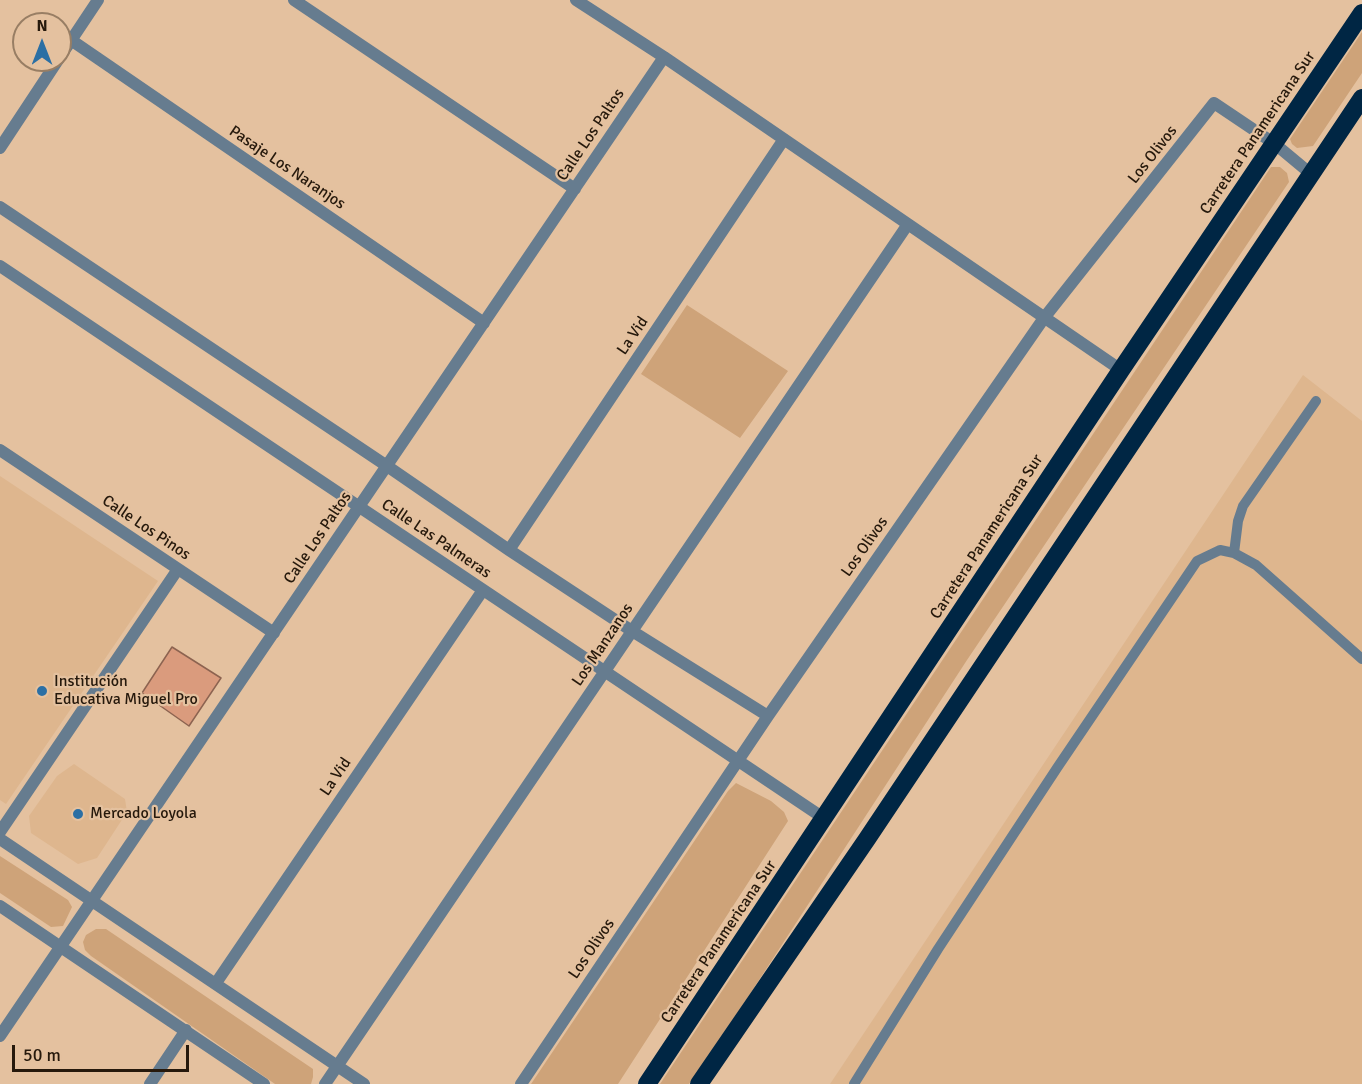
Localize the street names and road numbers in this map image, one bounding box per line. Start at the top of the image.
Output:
street label: Carretera Panamericana Sur [1196,48,1320,218]
street label: Calle Los Paltos [553,85,629,185]
street label: Pasaje Los Naranjos [225,122,349,214]
street label: Los Olivos [1124,122,1182,188]
street label: La Vid [613,313,653,359]
street label: Carretera Panamericana Sur [927,451,1047,623]
street label: Calle Los Paltos [280,488,356,588]
street label: Calle Los Pinos [98,491,194,565]
street label: Calle Las Palmeras [377,495,495,583]
street label: Los Olivos [837,513,893,581]
street label: Los Manzanos [568,600,638,690]
street label: La Vid [316,754,356,800]
street label: Carretera Panamericana Sur [657,857,781,1027]
street label: Los Olivos [565,915,619,983]

